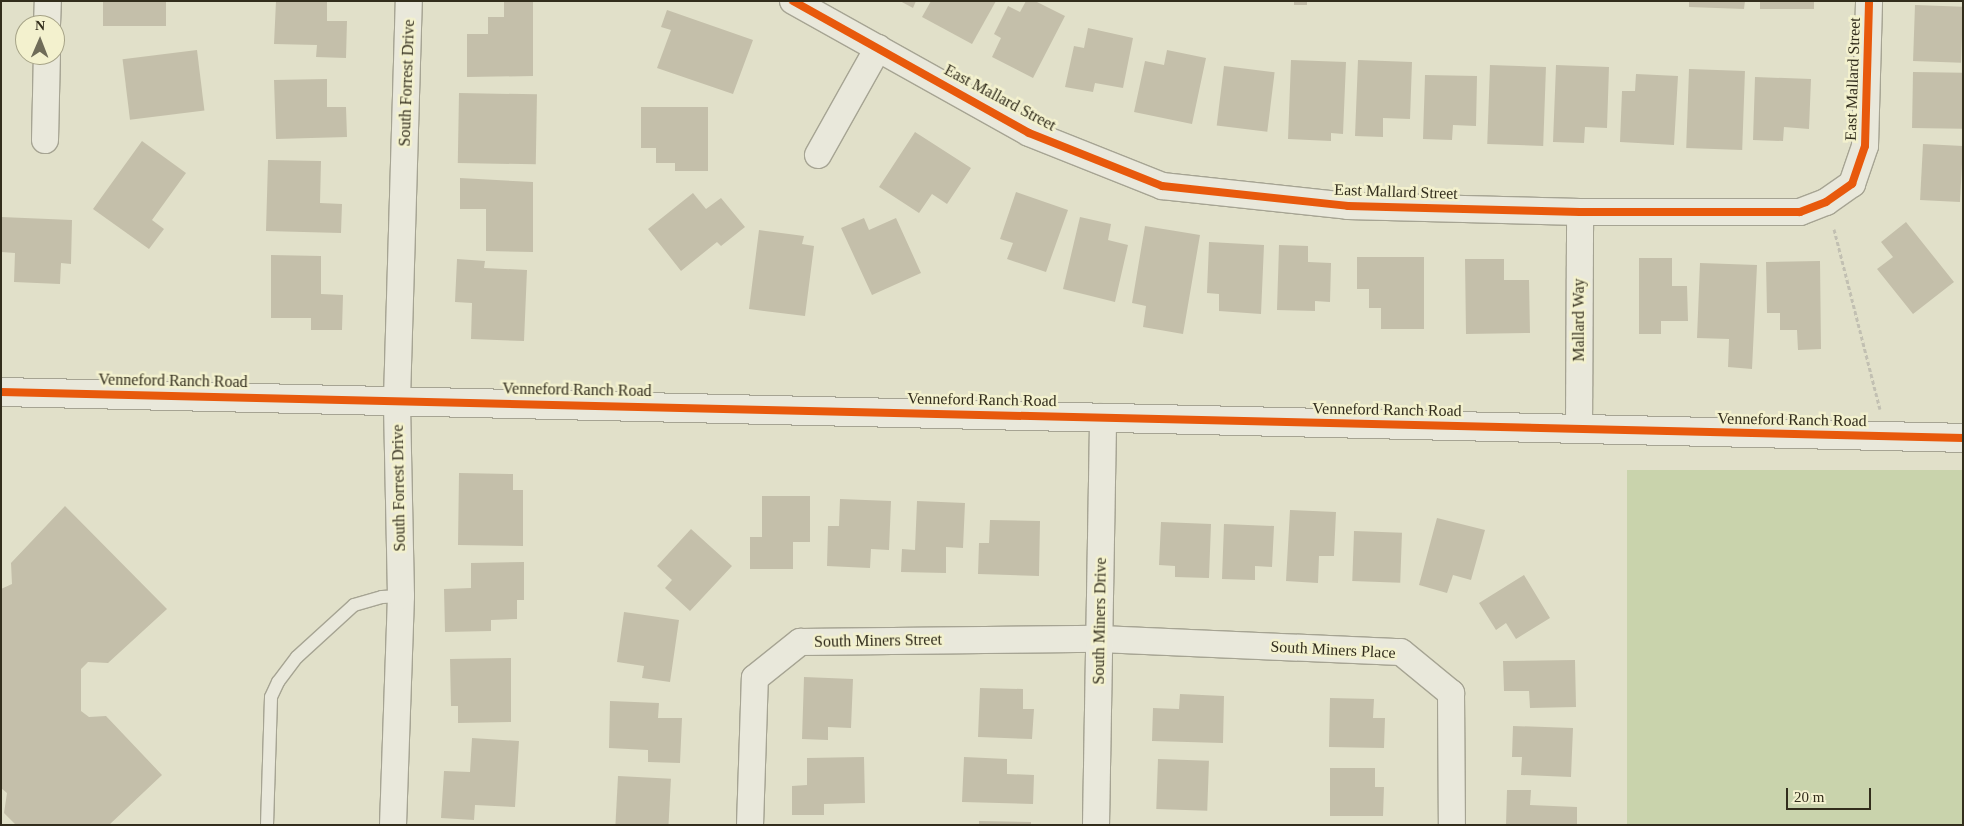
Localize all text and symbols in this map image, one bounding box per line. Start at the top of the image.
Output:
north arrow [15,15,65,65]
street label: East Mallard Street [1841,17,1865,141]
text: N [35,18,45,33]
street label: South Forrest Drive [395,19,419,147]
street label: East Mallard Street [941,61,1059,135]
street label: East Mallard Street [1334,180,1458,204]
street label: Mallard Way [1569,278,1589,362]
street label: Venneford Ranch Road [98,370,248,392]
street label: Venneford Ranch Road [502,379,652,401]
street label: Venneford Ranch Road [907,389,1057,411]
street label: Venneford Ranch Road [1312,399,1462,421]
street label: Venneford Ranch Road [1717,409,1867,431]
street label: South Forrest Drive [388,424,410,552]
street label: South Miners Drive [1089,557,1111,685]
street label: South Miners Street [814,630,942,652]
street label: South Miners Place [1270,637,1396,663]
scale bar [1789,778,1874,810]
text: 20 m [1794,789,1824,805]

